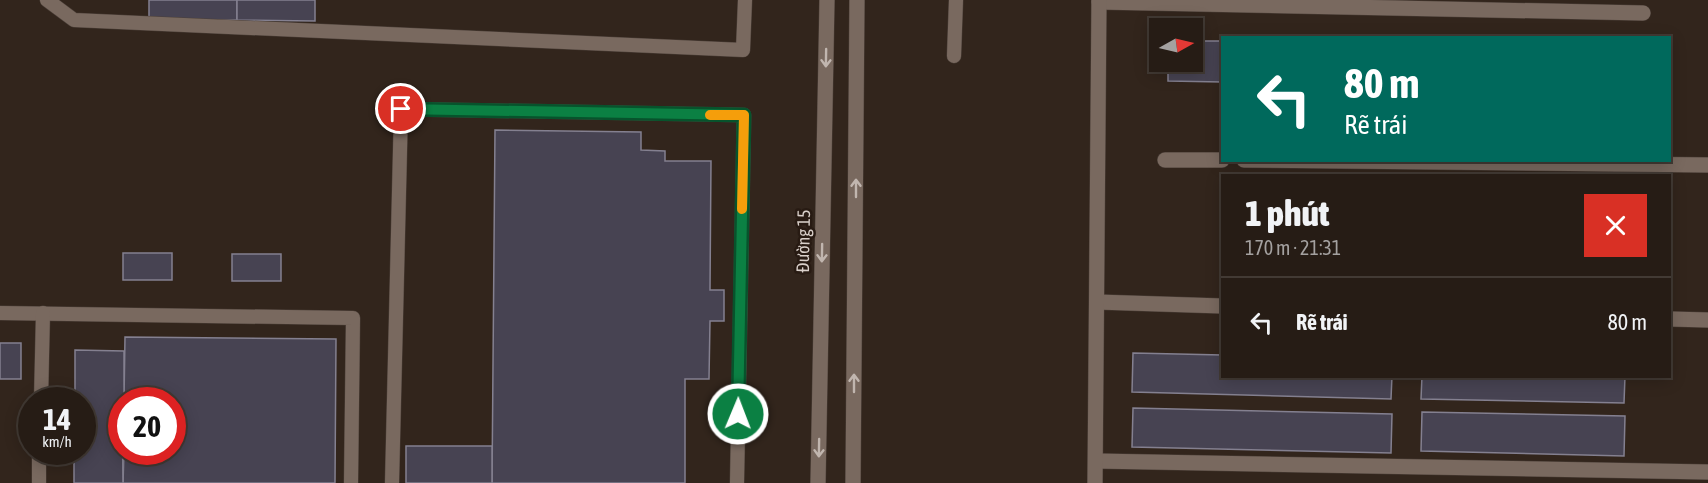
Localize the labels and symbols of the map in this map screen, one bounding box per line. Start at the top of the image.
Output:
north arrow [1149,18,1203,72]
one-way arrow [820,48,832,68]
pin [375,83,426,134]
one-way arrow [850,178,862,198]
street label: Đường 15 [792,209,814,273]
one-way arrow [817,243,828,263]
one-way arrow [848,373,860,393]
position arrow [706,382,770,446]
speed limit sign: 20 [108,387,186,465]
one-way arrow [813,438,824,458]

